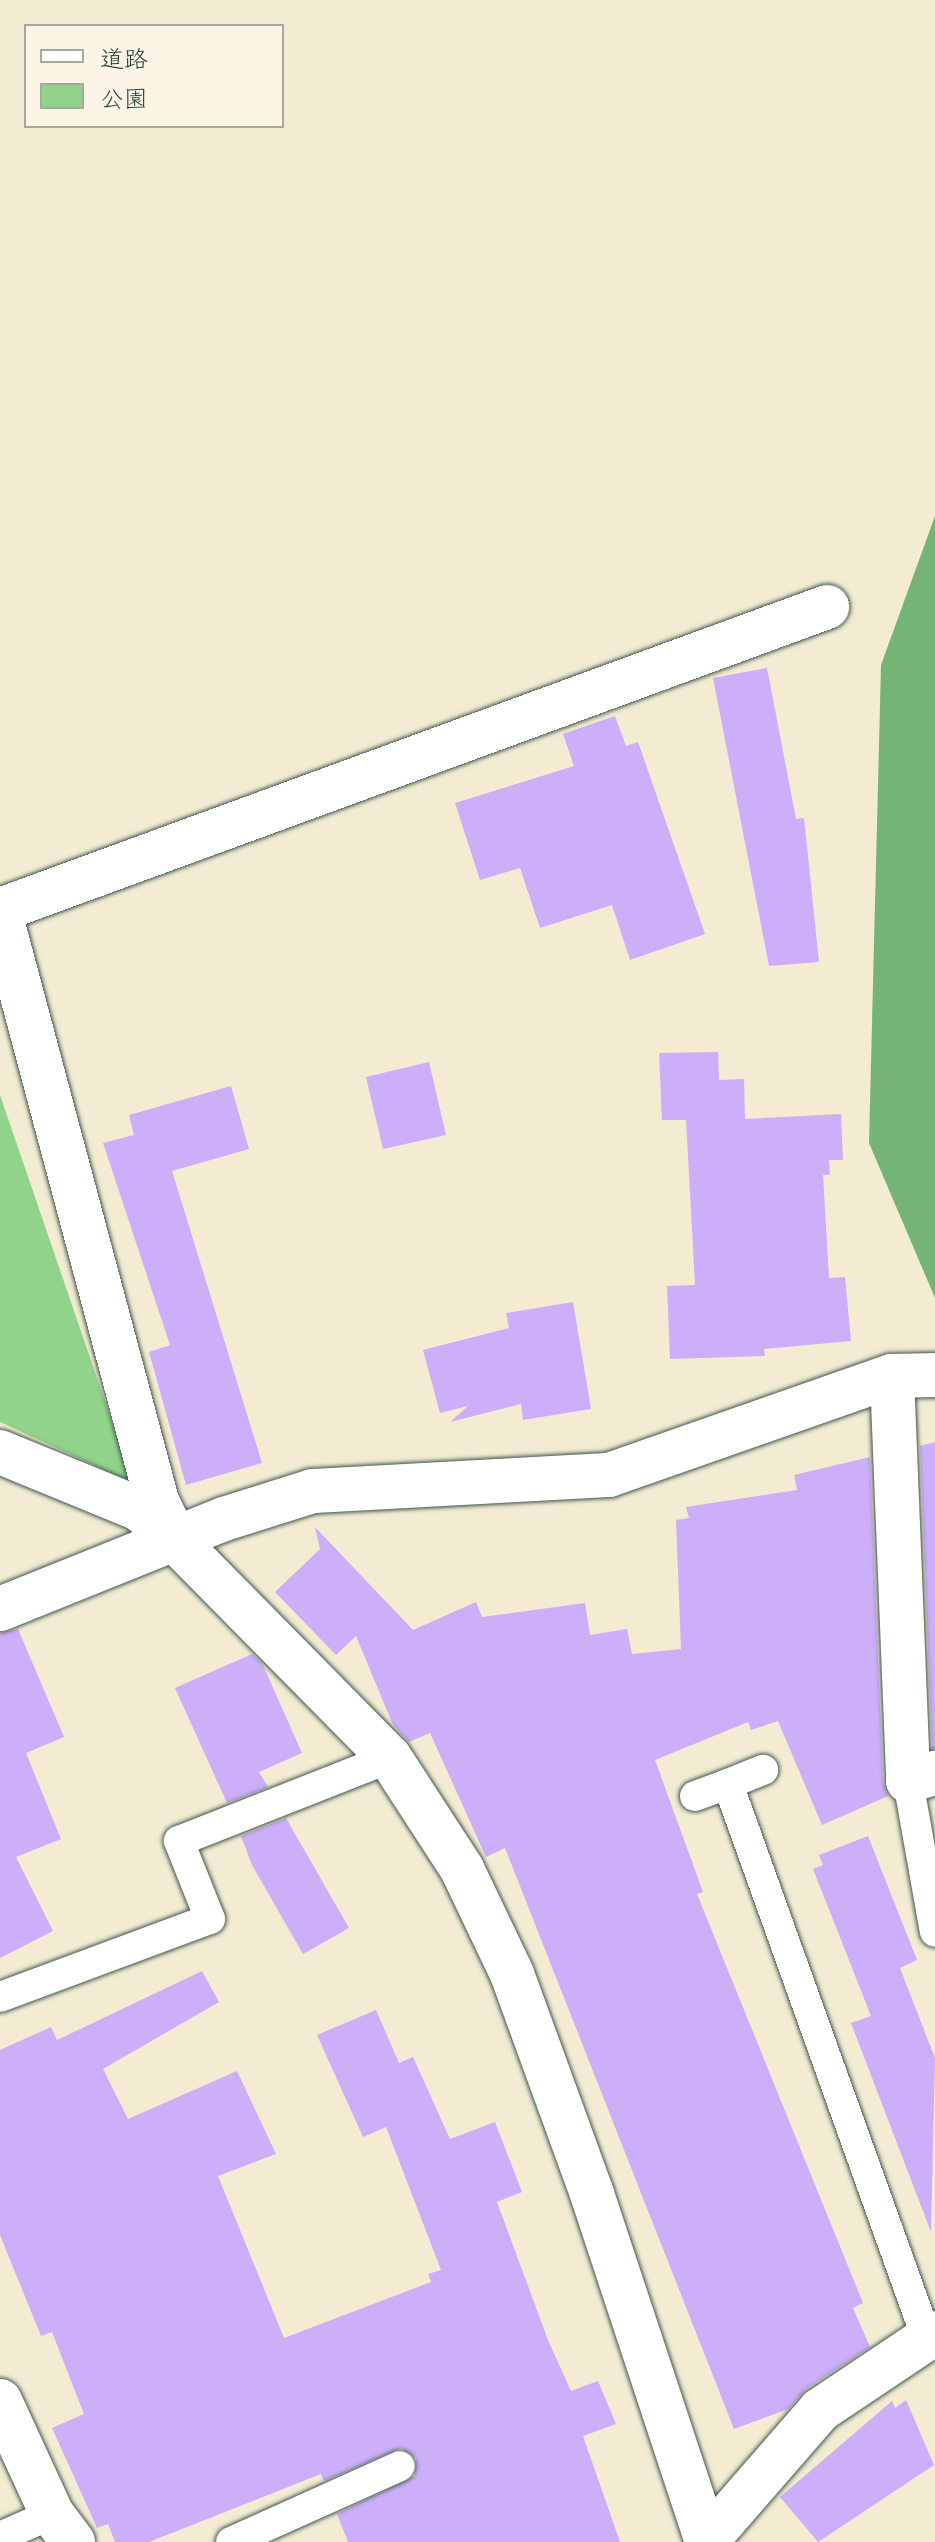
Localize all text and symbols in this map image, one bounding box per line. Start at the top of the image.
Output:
legend [24,24,284,128]
text: 道路 [100,43,148,73]
text: 公園 [100,83,148,113]

